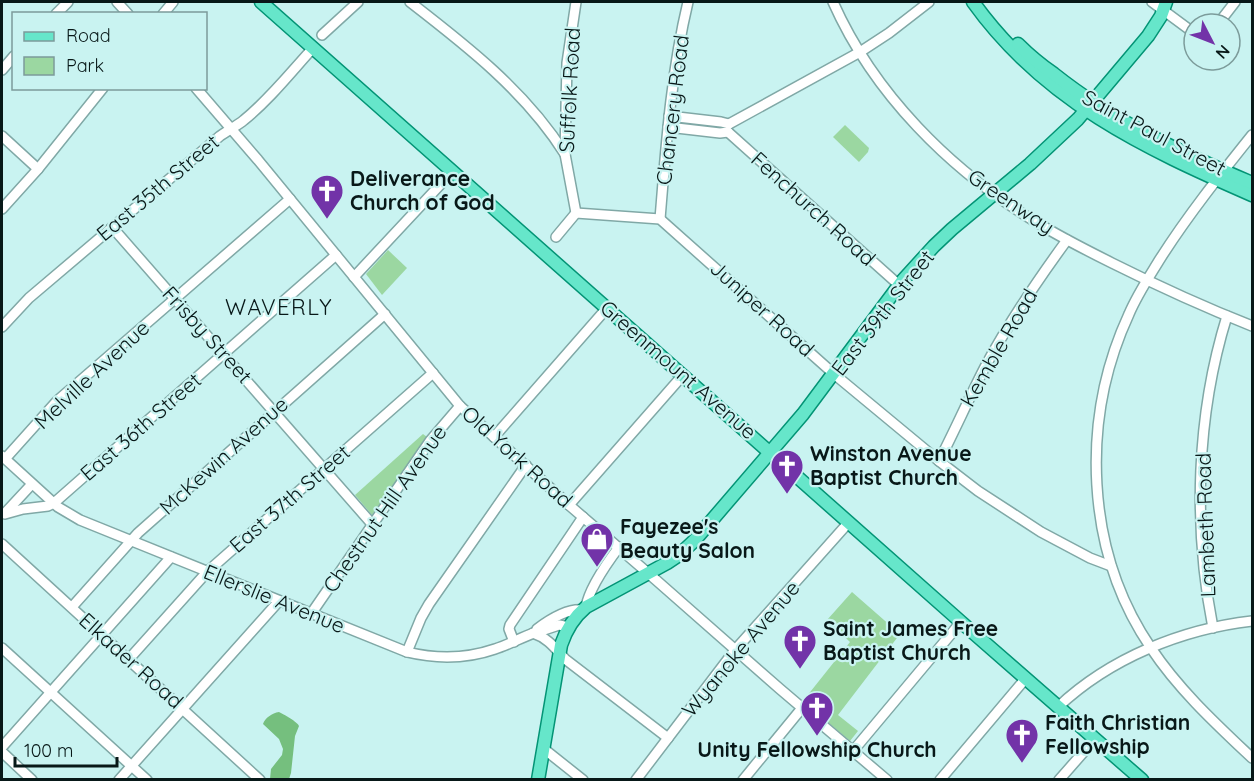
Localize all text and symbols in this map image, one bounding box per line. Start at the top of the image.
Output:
legend [12,12,207,90]
north arrow [1182,12,1242,72]
text: Road [66,24,111,47]
street label: Suffolk Road [553,27,585,153]
street label: Chancery Road [650,33,694,186]
text: N [1212,41,1235,63]
text: Park [66,54,104,77]
street label: Saint Paul Street [1078,83,1231,181]
street label: East 35th Street [91,128,224,246]
street label: Fenchurch Road [746,146,881,271]
street label: Greenway [963,163,1060,240]
place label: Deliverance Church of God [350,165,495,215]
church icon: Deliverance Church of God [309,173,345,220]
street label: East 39th Street [825,244,939,380]
street label: Juniper Road [705,255,820,362]
street label: Frisby Street [157,280,258,388]
street label: Kemble Road [954,284,1042,411]
district label: WAVERLY [225,293,333,321]
street label: Greenmount Avenue [595,294,762,444]
street label: Melville Avenue [28,314,154,434]
street label: East 36th Street [75,367,206,486]
street label: McKewin Avenue [154,391,293,520]
street label: Old York Road [457,400,578,513]
street label: Chestnut Hill Avenue [317,420,452,597]
street label: East 37th Street [224,439,355,558]
place label: Winston Avenue Baptist Church [810,440,972,490]
church icon: Winston Avenue Baptist Church [769,448,805,495]
street label: Lambeth Road [1189,452,1221,598]
place label: Fayezee's Beauty Salon [620,513,755,563]
shop icon: Fayezee's Beauty Salon [579,521,615,568]
street label: Ellerslie Avenue [200,558,349,638]
street label: Wyanoke Avenue [676,575,805,722]
street label: Elkader Road [74,607,189,714]
place label: Saint James Free Baptist Church [823,615,998,665]
church icon: Saint James Free Baptist Church [782,623,818,670]
church icon: Unity Fellowship Church [799,690,835,737]
place label: Faith Christian Fellowship [1045,709,1190,759]
church icon: Faith Christian Fellowship [1004,717,1040,764]
scale bar [15,730,117,768]
place label: Unity Fellowship Church [697,736,937,762]
text: 100 m [24,739,73,762]

